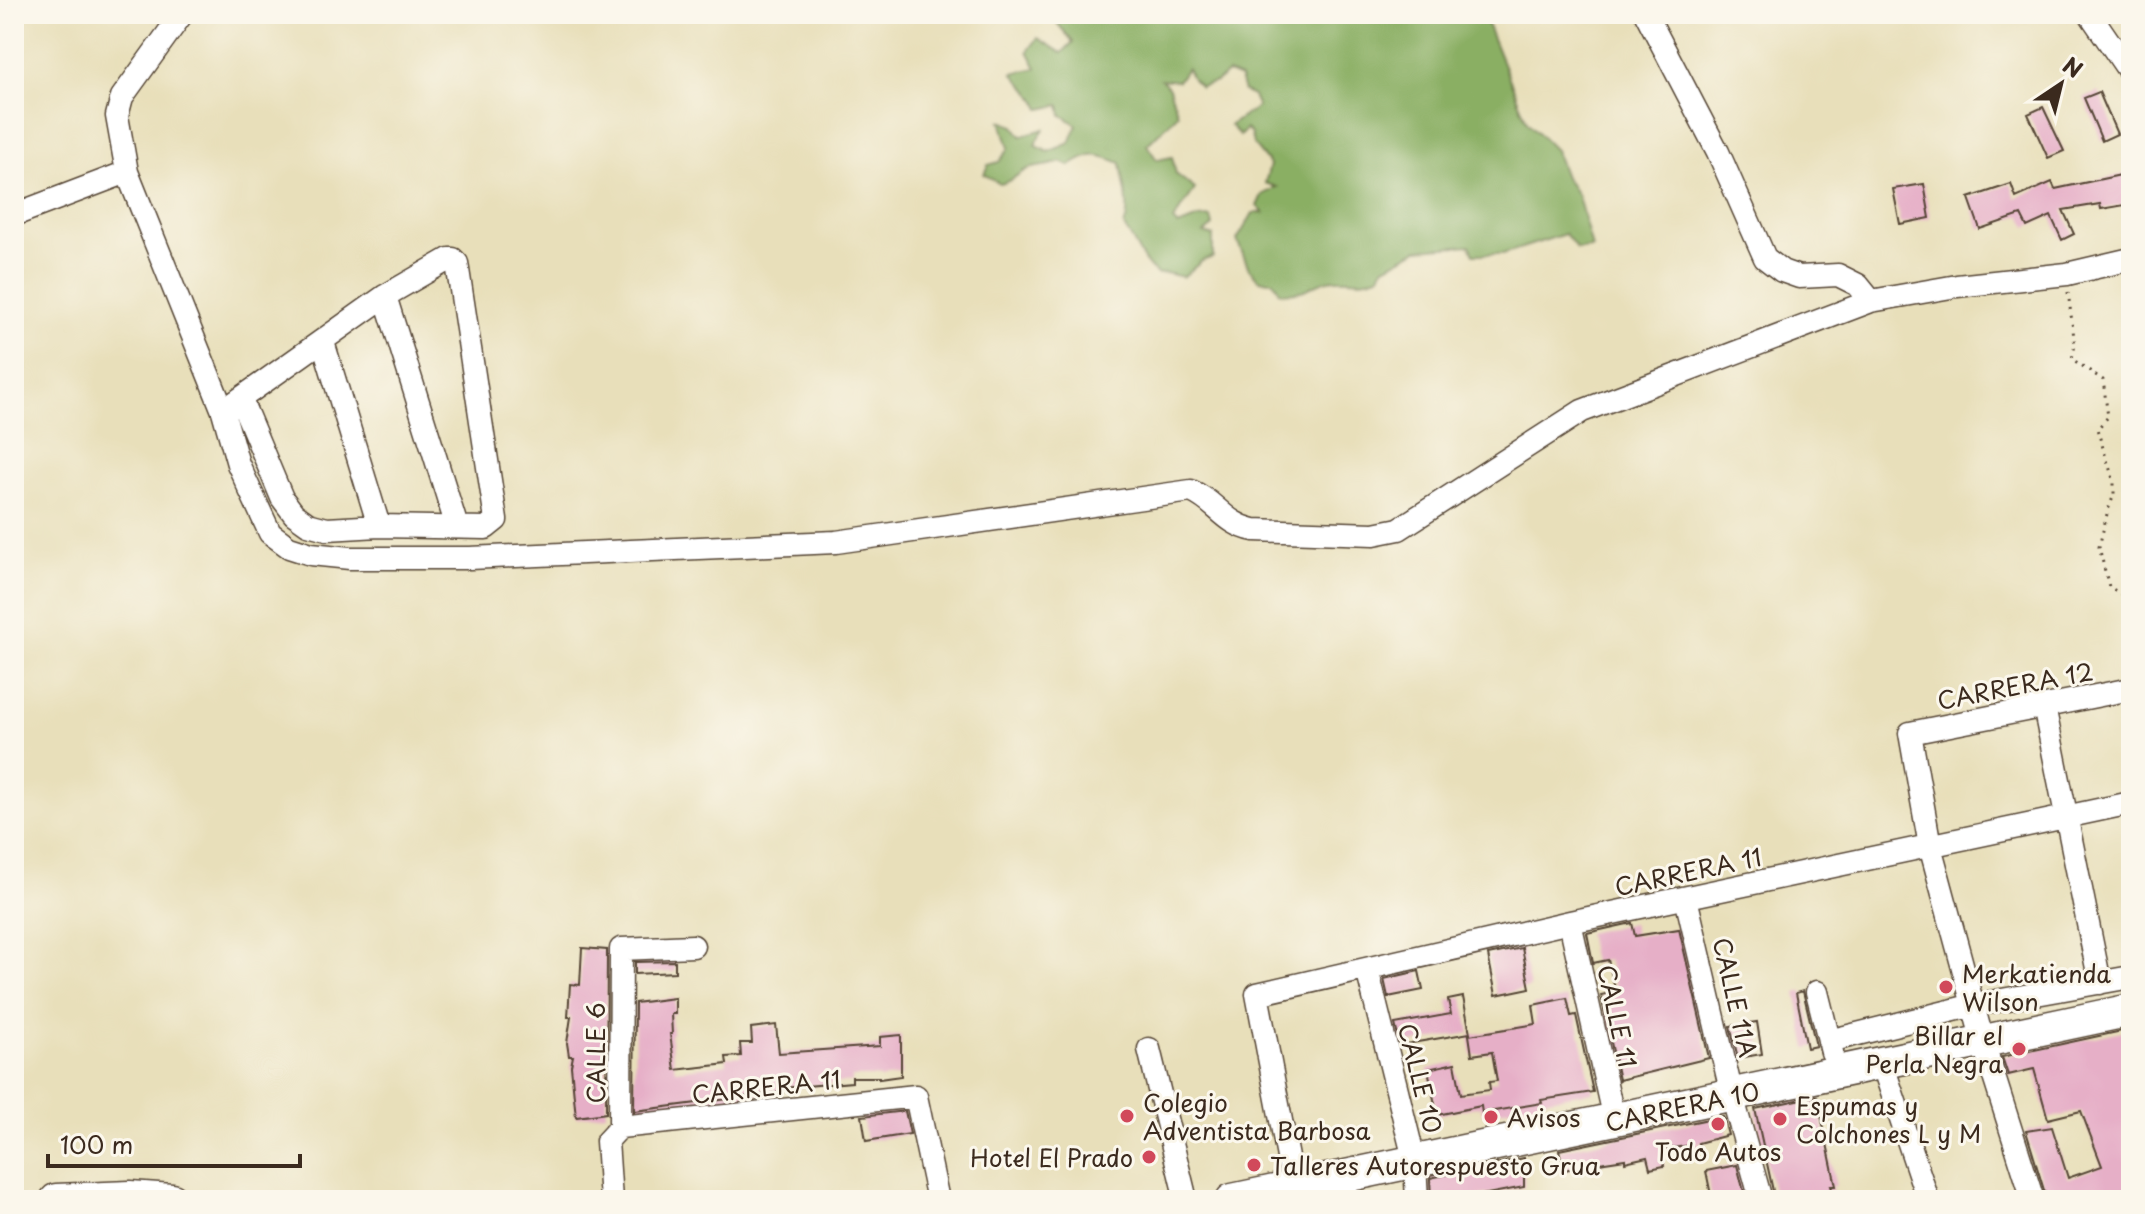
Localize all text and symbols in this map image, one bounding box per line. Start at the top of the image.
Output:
north arrow [2021,44,2101,124]
text: N [2057,48,2090,85]
street label: CARRERA 12 [1934,652,2096,718]
street label: CARRERA 11 [1611,838,1765,904]
street label: CALLE 11A [1705,934,1767,1060]
place label: Merkatienda Wilson [1962,955,2111,1019]
street label: CALLE 11 [1590,961,1646,1071]
marker: Merkatienda Wilson [1937,978,1955,996]
street label: CALLE 6 [577,1002,613,1104]
place label: Billar el Perla Negra [1866,1017,2003,1081]
street label: CALLE 10 [1390,1019,1452,1137]
marker: Billar el Perla Negra [2010,1040,2028,1058]
street label: CARRERA 11 [690,1060,842,1112]
street label: CARRERA 10 [1602,1072,1762,1140]
place label: Colegio Adventista Barbosa [1143,1084,1371,1148]
place label: Espumas y Colchones L y M [1796,1087,1981,1151]
place label: Avisos [1507,1099,1580,1135]
marker: Colegio Adventista Barbosa [1118,1107,1136,1125]
marker: Avisos [1482,1108,1500,1126]
marker: Espumas y Colchones L y M [1771,1110,1789,1128]
marker: Todo Autos [1709,1115,1727,1133]
scale bar [48,1118,300,1168]
text: 100 m [60,1126,133,1162]
place label: Todo Autos [1655,1133,1781,1169]
place label: Hotel El Prado [970,1139,1133,1175]
place label: Talleres Autorespuesto Grua [1270,1147,1600,1183]
marker: Hotel El Prado [1140,1148,1158,1166]
marker: Talleres Autorespuesto Grua [1245,1156,1263,1174]

